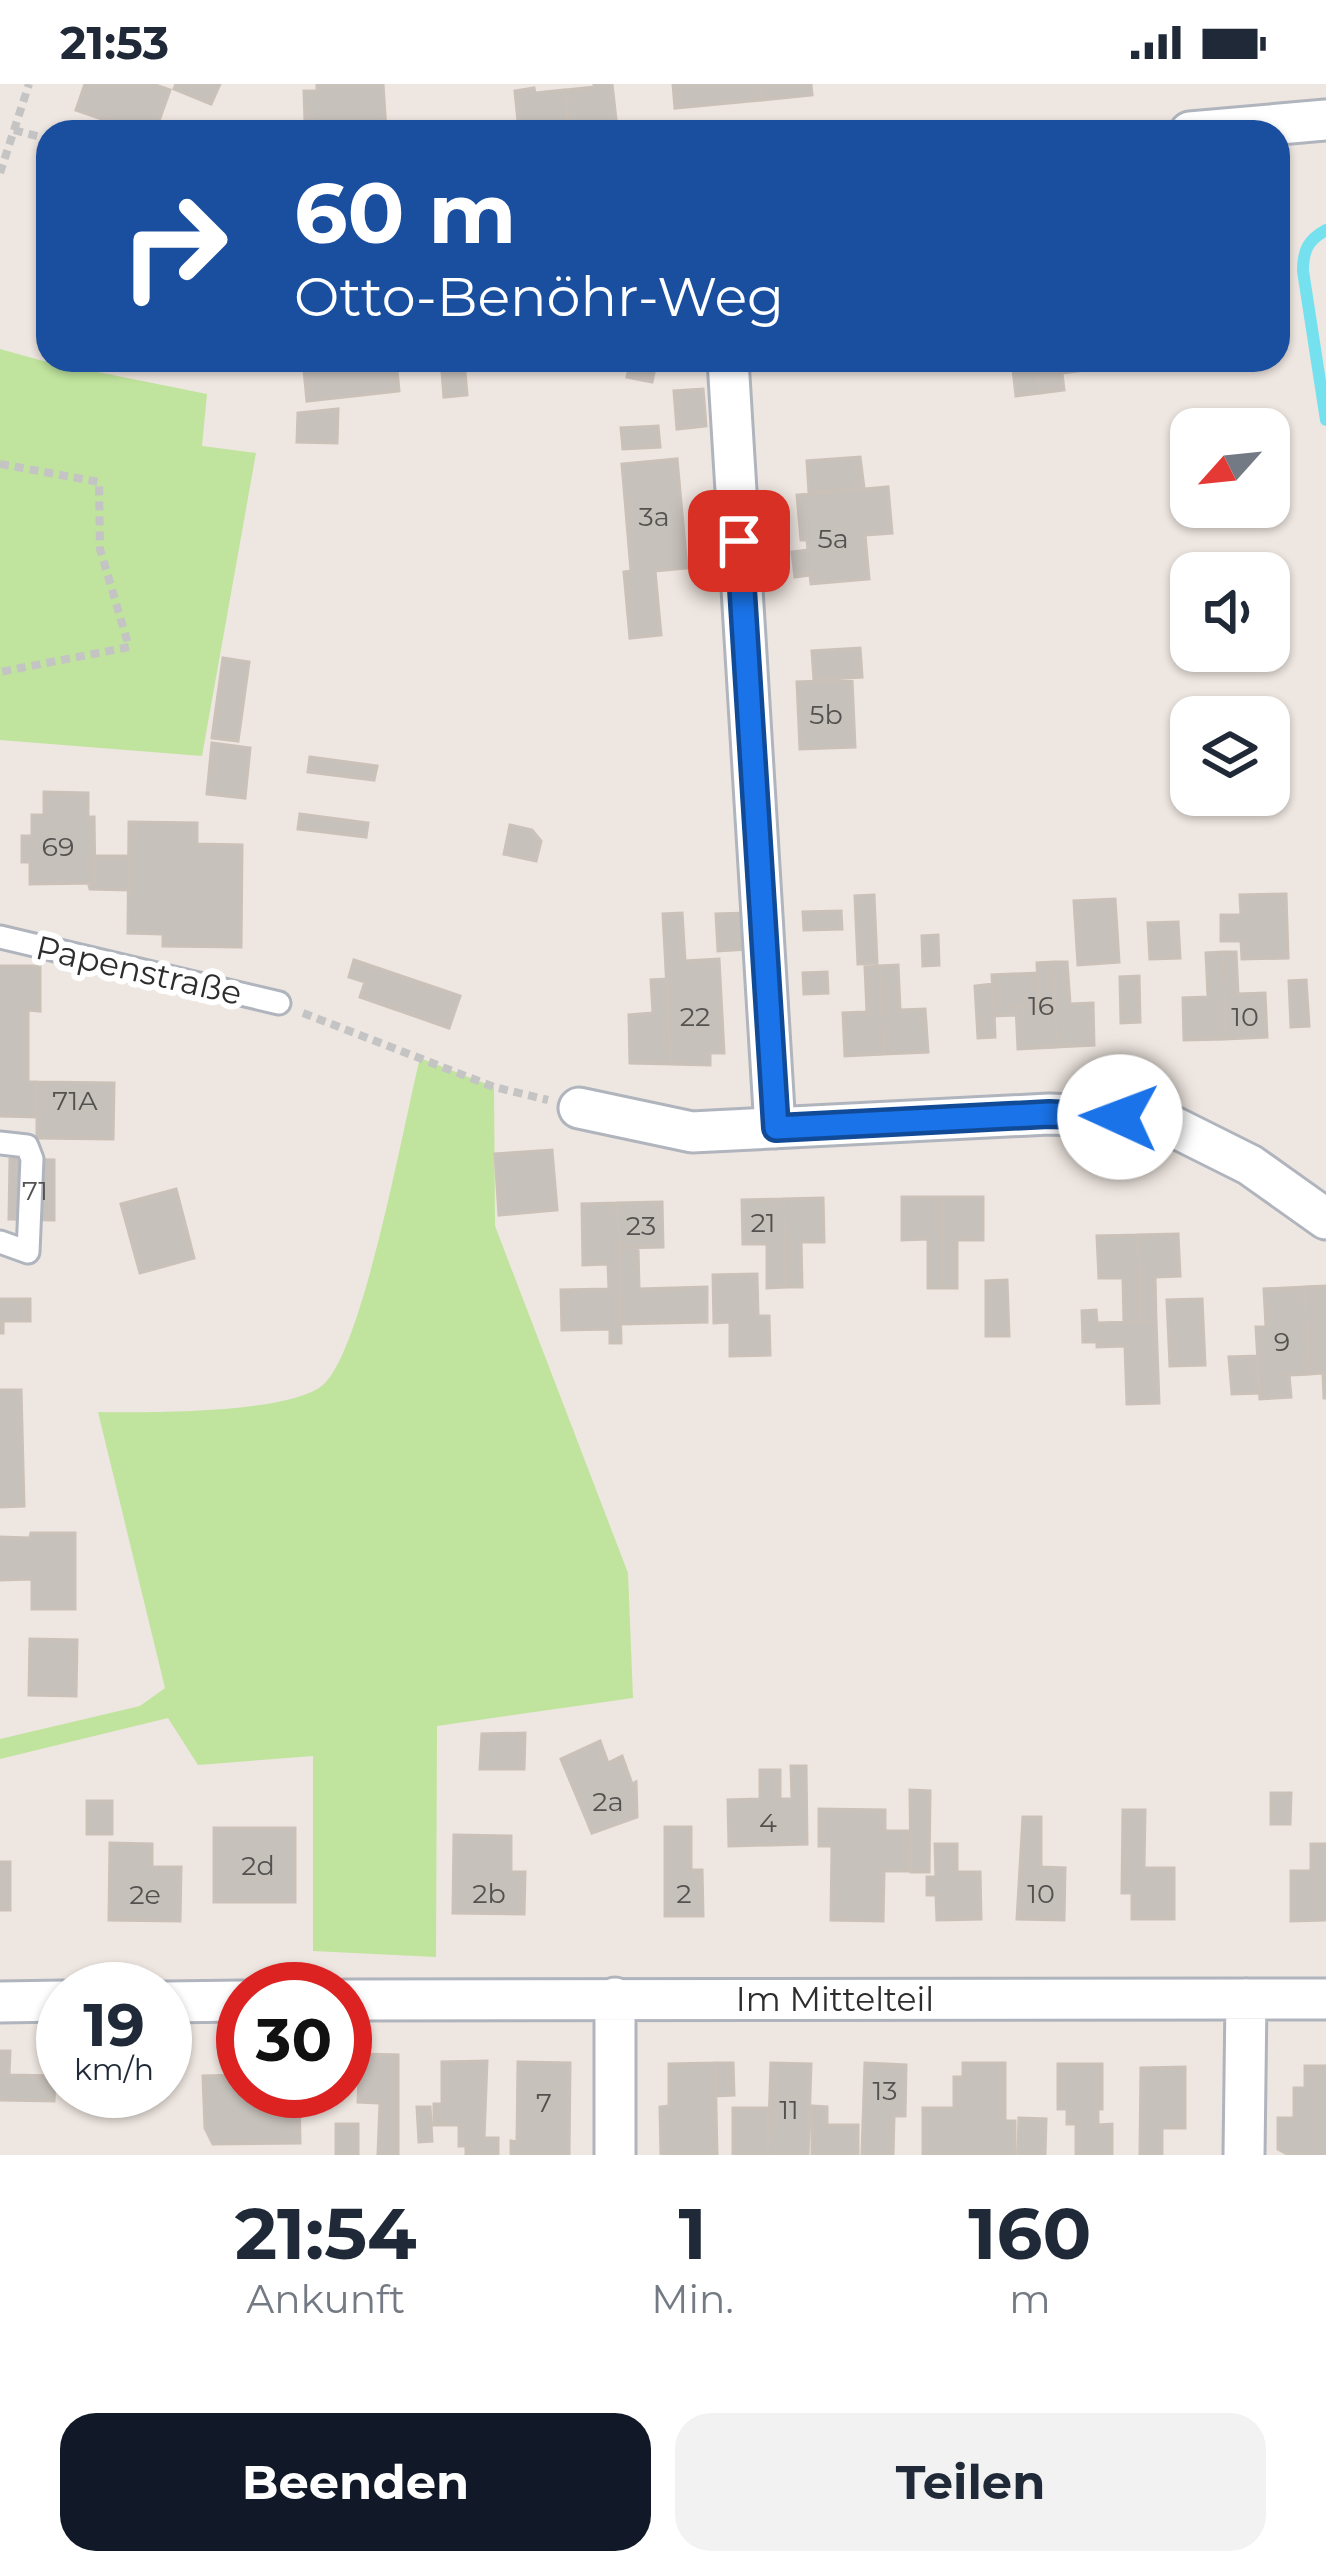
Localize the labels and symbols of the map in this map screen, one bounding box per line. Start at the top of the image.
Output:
north arrow [1170,408,1290,528]
pin [688,490,790,592]
house number: 3a [638,500,670,533]
house number: 5a [817,522,849,555]
house number: 5b [809,698,843,731]
house number: 69 [42,830,74,863]
street label: Papenstraße [32,927,246,1013]
house number: 16 [1028,989,1054,1022]
house number: 22 [680,1000,710,1033]
house number: 10 [1231,1000,1259,1033]
position arrow [1057,1054,1183,1180]
house number: 71A [52,1084,98,1117]
house number: 71 [22,1174,48,1207]
house number: 21 [750,1206,776,1239]
house number: 23 [626,1209,656,1242]
house number: 9 [1274,1325,1290,1358]
house number: 2a [592,1785,624,1818]
house number: 4 [759,1806,777,1839]
house number: 2d [241,1849,275,1882]
house number: 2b [472,1877,506,1910]
house number: 2 [676,1877,692,1910]
house number: 10 [1027,1877,1055,1910]
house number: 2e [129,1878,161,1911]
speed limit sign: 30 [216,1962,372,2118]
street label: Im Mittelteil [736,1979,934,2019]
house number: 13 [873,2074,897,2107]
house number: 7 [536,2086,552,2119]
house number: 11 [779,2093,799,2126]

